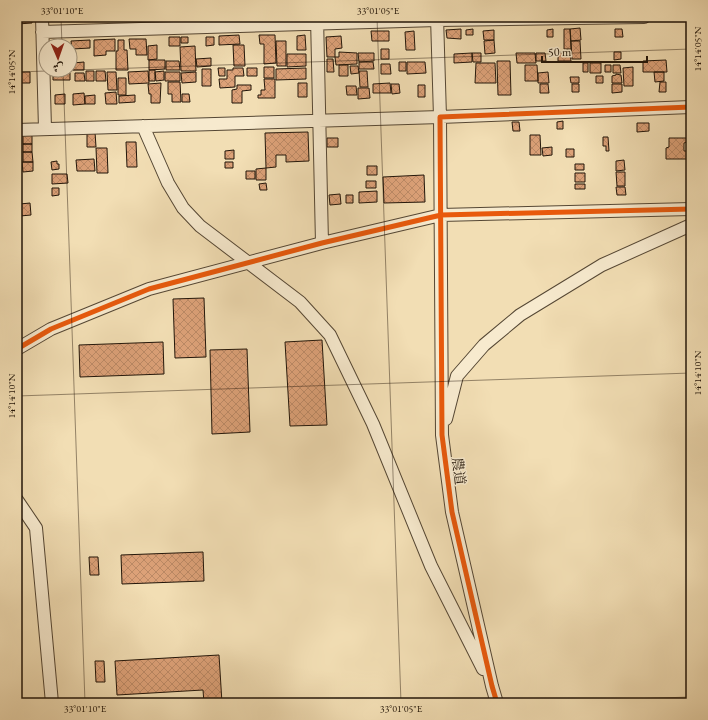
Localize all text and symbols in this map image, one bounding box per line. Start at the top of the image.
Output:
text: 33°01'10"E [41,4,84,17]
text: 33°01'05"E [357,4,400,17]
text: 14°14'05"N [691,26,704,71]
north arrow [38,38,78,78]
scale bar [542,38,647,64]
text: 50 m [548,44,572,60]
text: 14°14'05"N [5,49,18,94]
text: ش [53,61,64,75]
text: 14°14'10"N [691,350,704,395]
text: 14°14'10"N [5,373,18,418]
street label: 農道 [448,456,470,486]
text: 33°01'10"E [64,702,107,715]
text: 33°01'05"E [380,702,423,715]

